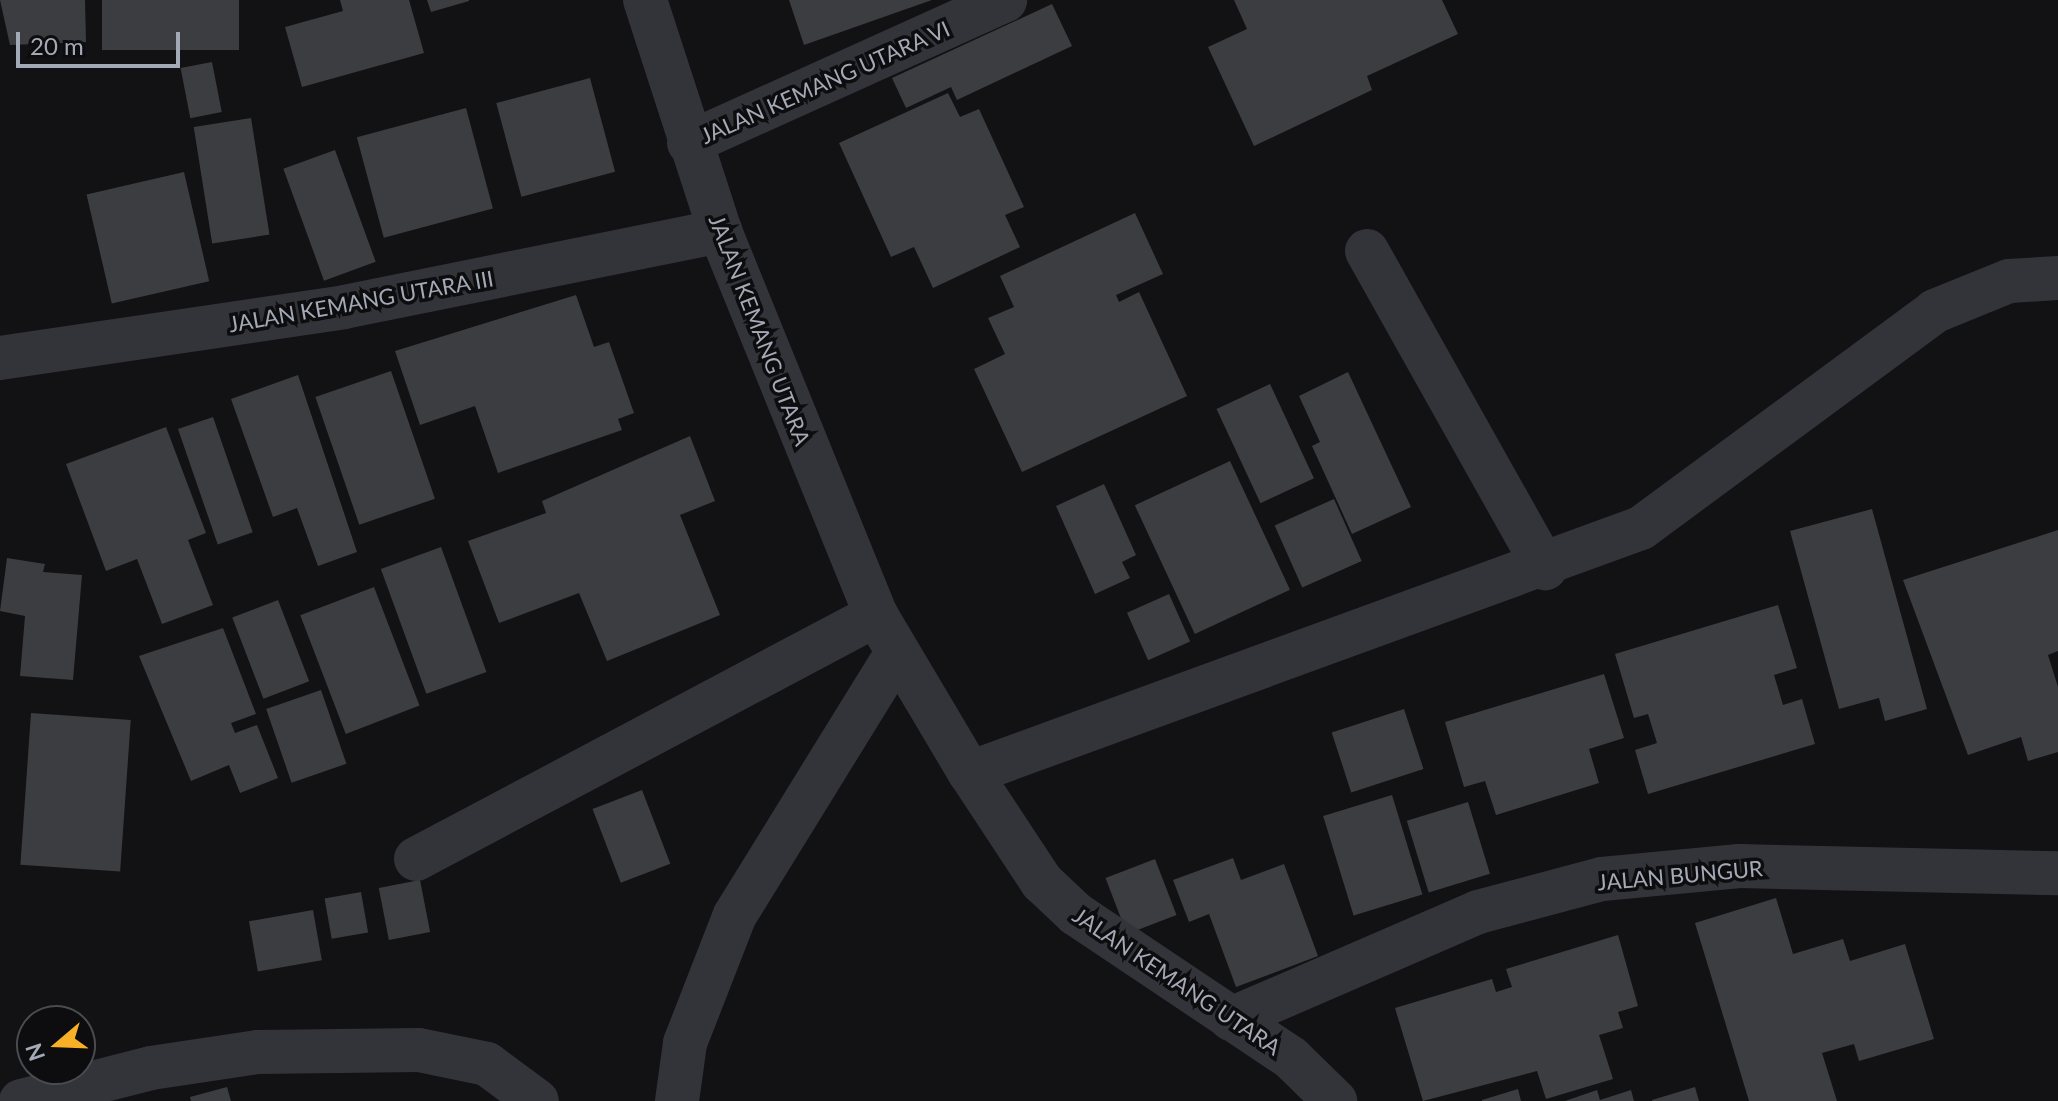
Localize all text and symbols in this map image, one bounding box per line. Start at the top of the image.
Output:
street label: JALAN KEMANG UTARA VI [696,15,954,149]
scale bar [20,16,184,66]
text: 20 m [30,31,84,60]
street label: JALAN KEMANG UTARA [704,211,816,449]
street label: JALAN KEMANG UTARA III [226,265,496,337]
street label: JALAN BUNGUR [1596,855,1764,895]
street label: JALAN KEMANG UTARA [1068,902,1286,1060]
north arrow [16,1005,96,1085]
text: N [19,1040,50,1065]

